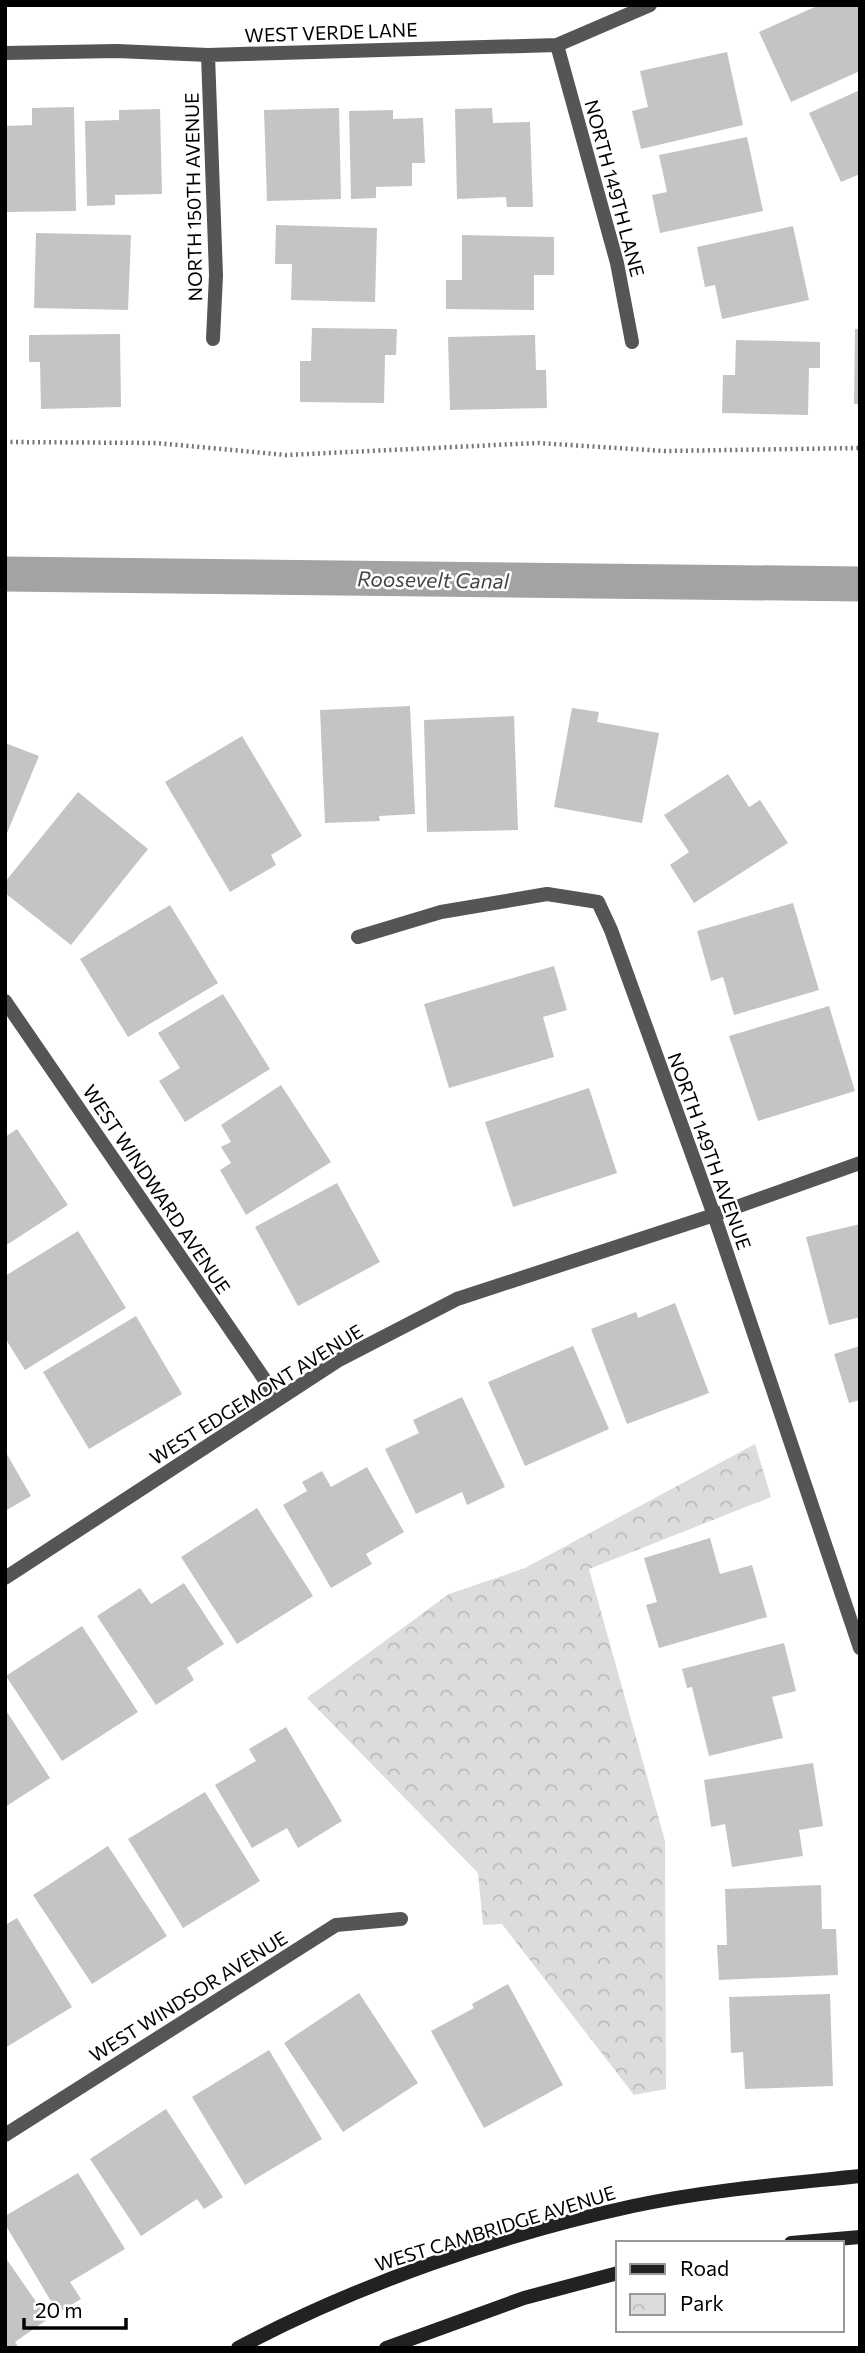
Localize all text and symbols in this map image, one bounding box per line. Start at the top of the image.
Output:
street label: WEST VERDE LANE [244,17,418,47]
street label: NORTH 150TH AVENUE [180,92,206,302]
street label: NORTH 149TH LANE [580,97,650,279]
water label: Roosevelt Canal [357,565,510,593]
street label: NORTH 149TH AVENUE [664,1049,756,1253]
street label: WEST WINDWARD AVENUE [78,1080,236,1298]
street label: WEST EDGEMONT AVENUE [145,1319,367,1469]
street label: WEST WINDSOR AVENUE [85,1926,291,2066]
street label: WEST CAMBRIDGE AVENUE [372,2180,618,2276]
legend [616,2241,844,2332]
text: Road [680,2255,729,2280]
scale bar [24,2286,126,2330]
text: Park [680,2290,724,2315]
text: 20 m [35,2297,83,2322]

